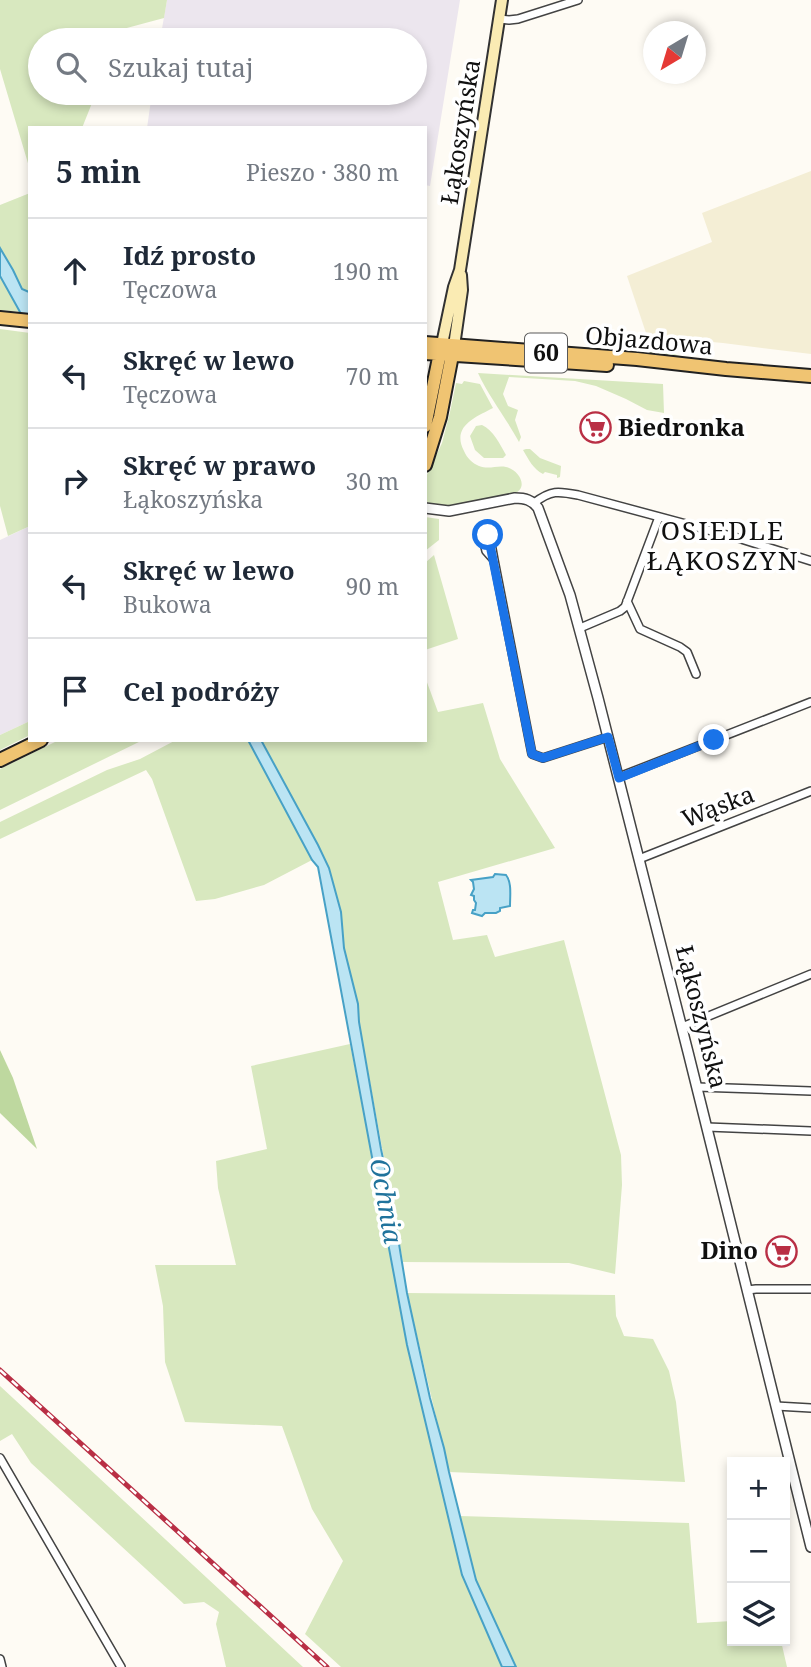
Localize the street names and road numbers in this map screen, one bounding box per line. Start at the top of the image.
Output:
street label: Łąkoszyńska [432,57,487,207]
street label: Objazdowa [584,317,714,362]
road number: 60 [525,334,567,372]
street label: Wąska [676,777,759,835]
street label: Łąkoszyńska [669,942,736,1092]

